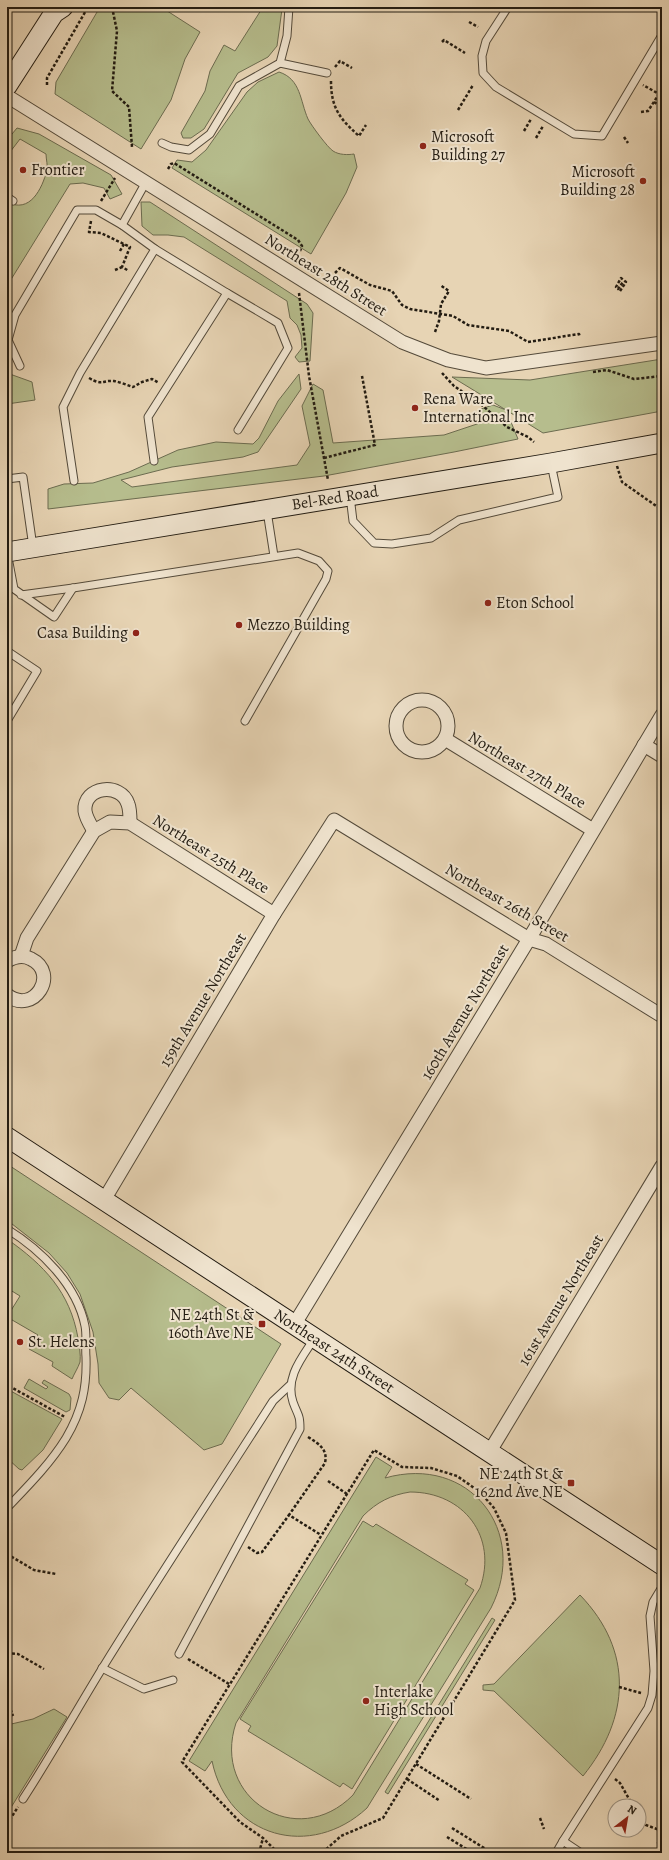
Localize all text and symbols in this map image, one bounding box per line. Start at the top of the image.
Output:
place label: Microsoft Building 27 [431,126,505,166]
marker: Microsoft Building 27 [418,141,428,151]
place label: Frontier [31,159,85,181]
place label: Microsoft Building 28 [560,161,635,201]
marker: Frontier [18,165,28,175]
marker: Microsoft Building 28 [638,176,648,186]
street label: Northeast 28th Street [261,228,391,322]
place label: Rena Ware International Inc [423,388,535,428]
marker: Rena Ware International Inc [410,403,420,413]
street label: Bel-Red Road [290,480,380,516]
place label: Eton School [496,592,574,614]
marker: Eton School [483,598,493,608]
place label: Mezzo Building [247,614,350,636]
marker: Mezzo Building [234,620,244,630]
place label: Casa Building [37,622,128,644]
marker: Casa Building [131,628,141,638]
street label: Northeast 27th Place [464,726,590,814]
street label: Northeast 25th Place [148,809,274,899]
street label: Northeast 26th Street [441,858,573,948]
street label: 159th Avenue Northeast [154,929,252,1071]
street label: 160th Avenue Northeast [416,940,514,1084]
street label: 161st Avenue Northeast [513,1230,609,1370]
place label: NE 24th St & 160th Ave NE [168,1304,255,1344]
street label: Northeast 24th Street [269,1304,399,1398]
marker: NE 24th St & 160th Ave NE [257,1319,267,1329]
place label: St. Helens [28,1331,95,1353]
marker: St. Helens [15,1337,25,1347]
place label: NE 24th St & 162nd Ave NE [475,1463,564,1503]
marker: NE 24th St & 162nd Ave NE [566,1478,576,1488]
place label: Interlake High School [374,1681,454,1721]
marker: Interlake High School [361,1696,371,1706]
north arrow [607,1798,647,1838]
text: N [625,1801,639,1818]

